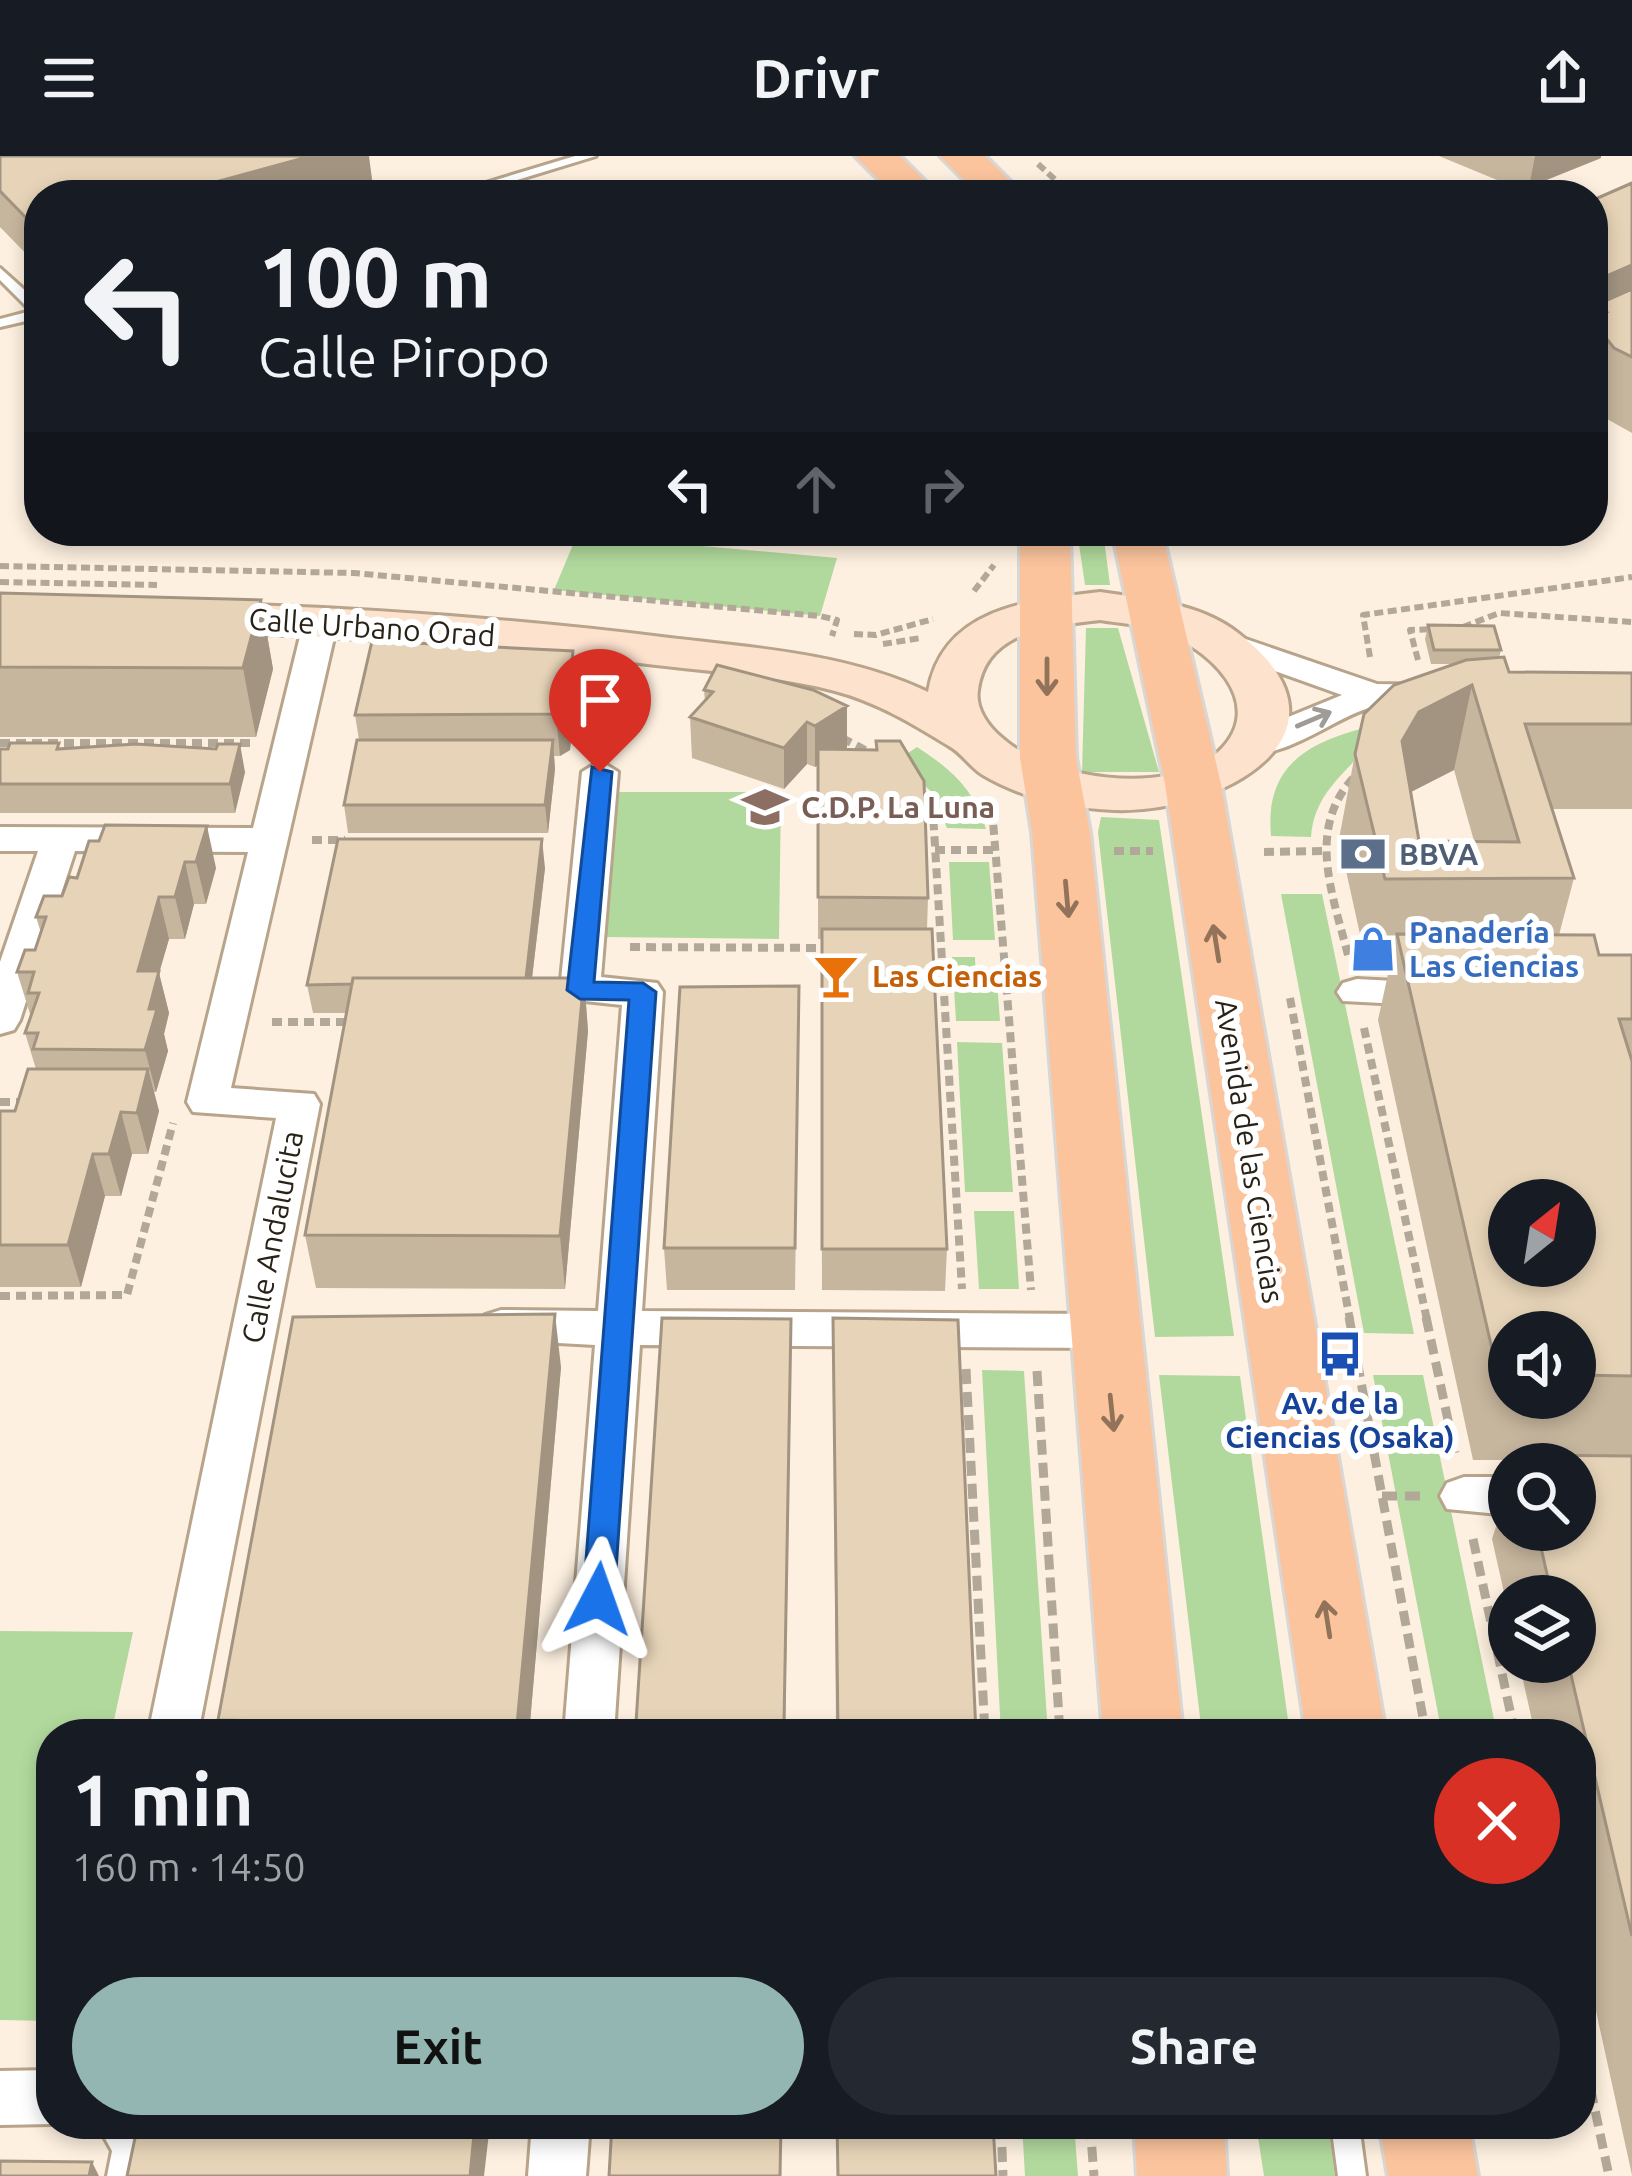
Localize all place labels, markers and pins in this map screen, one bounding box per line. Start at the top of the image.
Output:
pin [549,649,651,772]
school or university icon: C.D.P. La Luna [740,782,790,832]
place label: C.D.P. La Luna [801,790,995,824]
bank icon: BBVA [1338,829,1388,879]
place label: BBVA [1399,837,1478,871]
place label: Panadería Las Ciencias [1409,915,1579,983]
shop icon: Panadería Las Ciencias [1348,924,1398,974]
bar icon: Las Ciencias [811,951,861,1001]
place label: Las Ciencias [872,959,1042,993]
bus stop icon: Av. de la Ciencias (Osaka) [1315,1329,1365,1379]
place label: Av. de la Ciencias (Osaka) [1225,1386,1455,1454]

